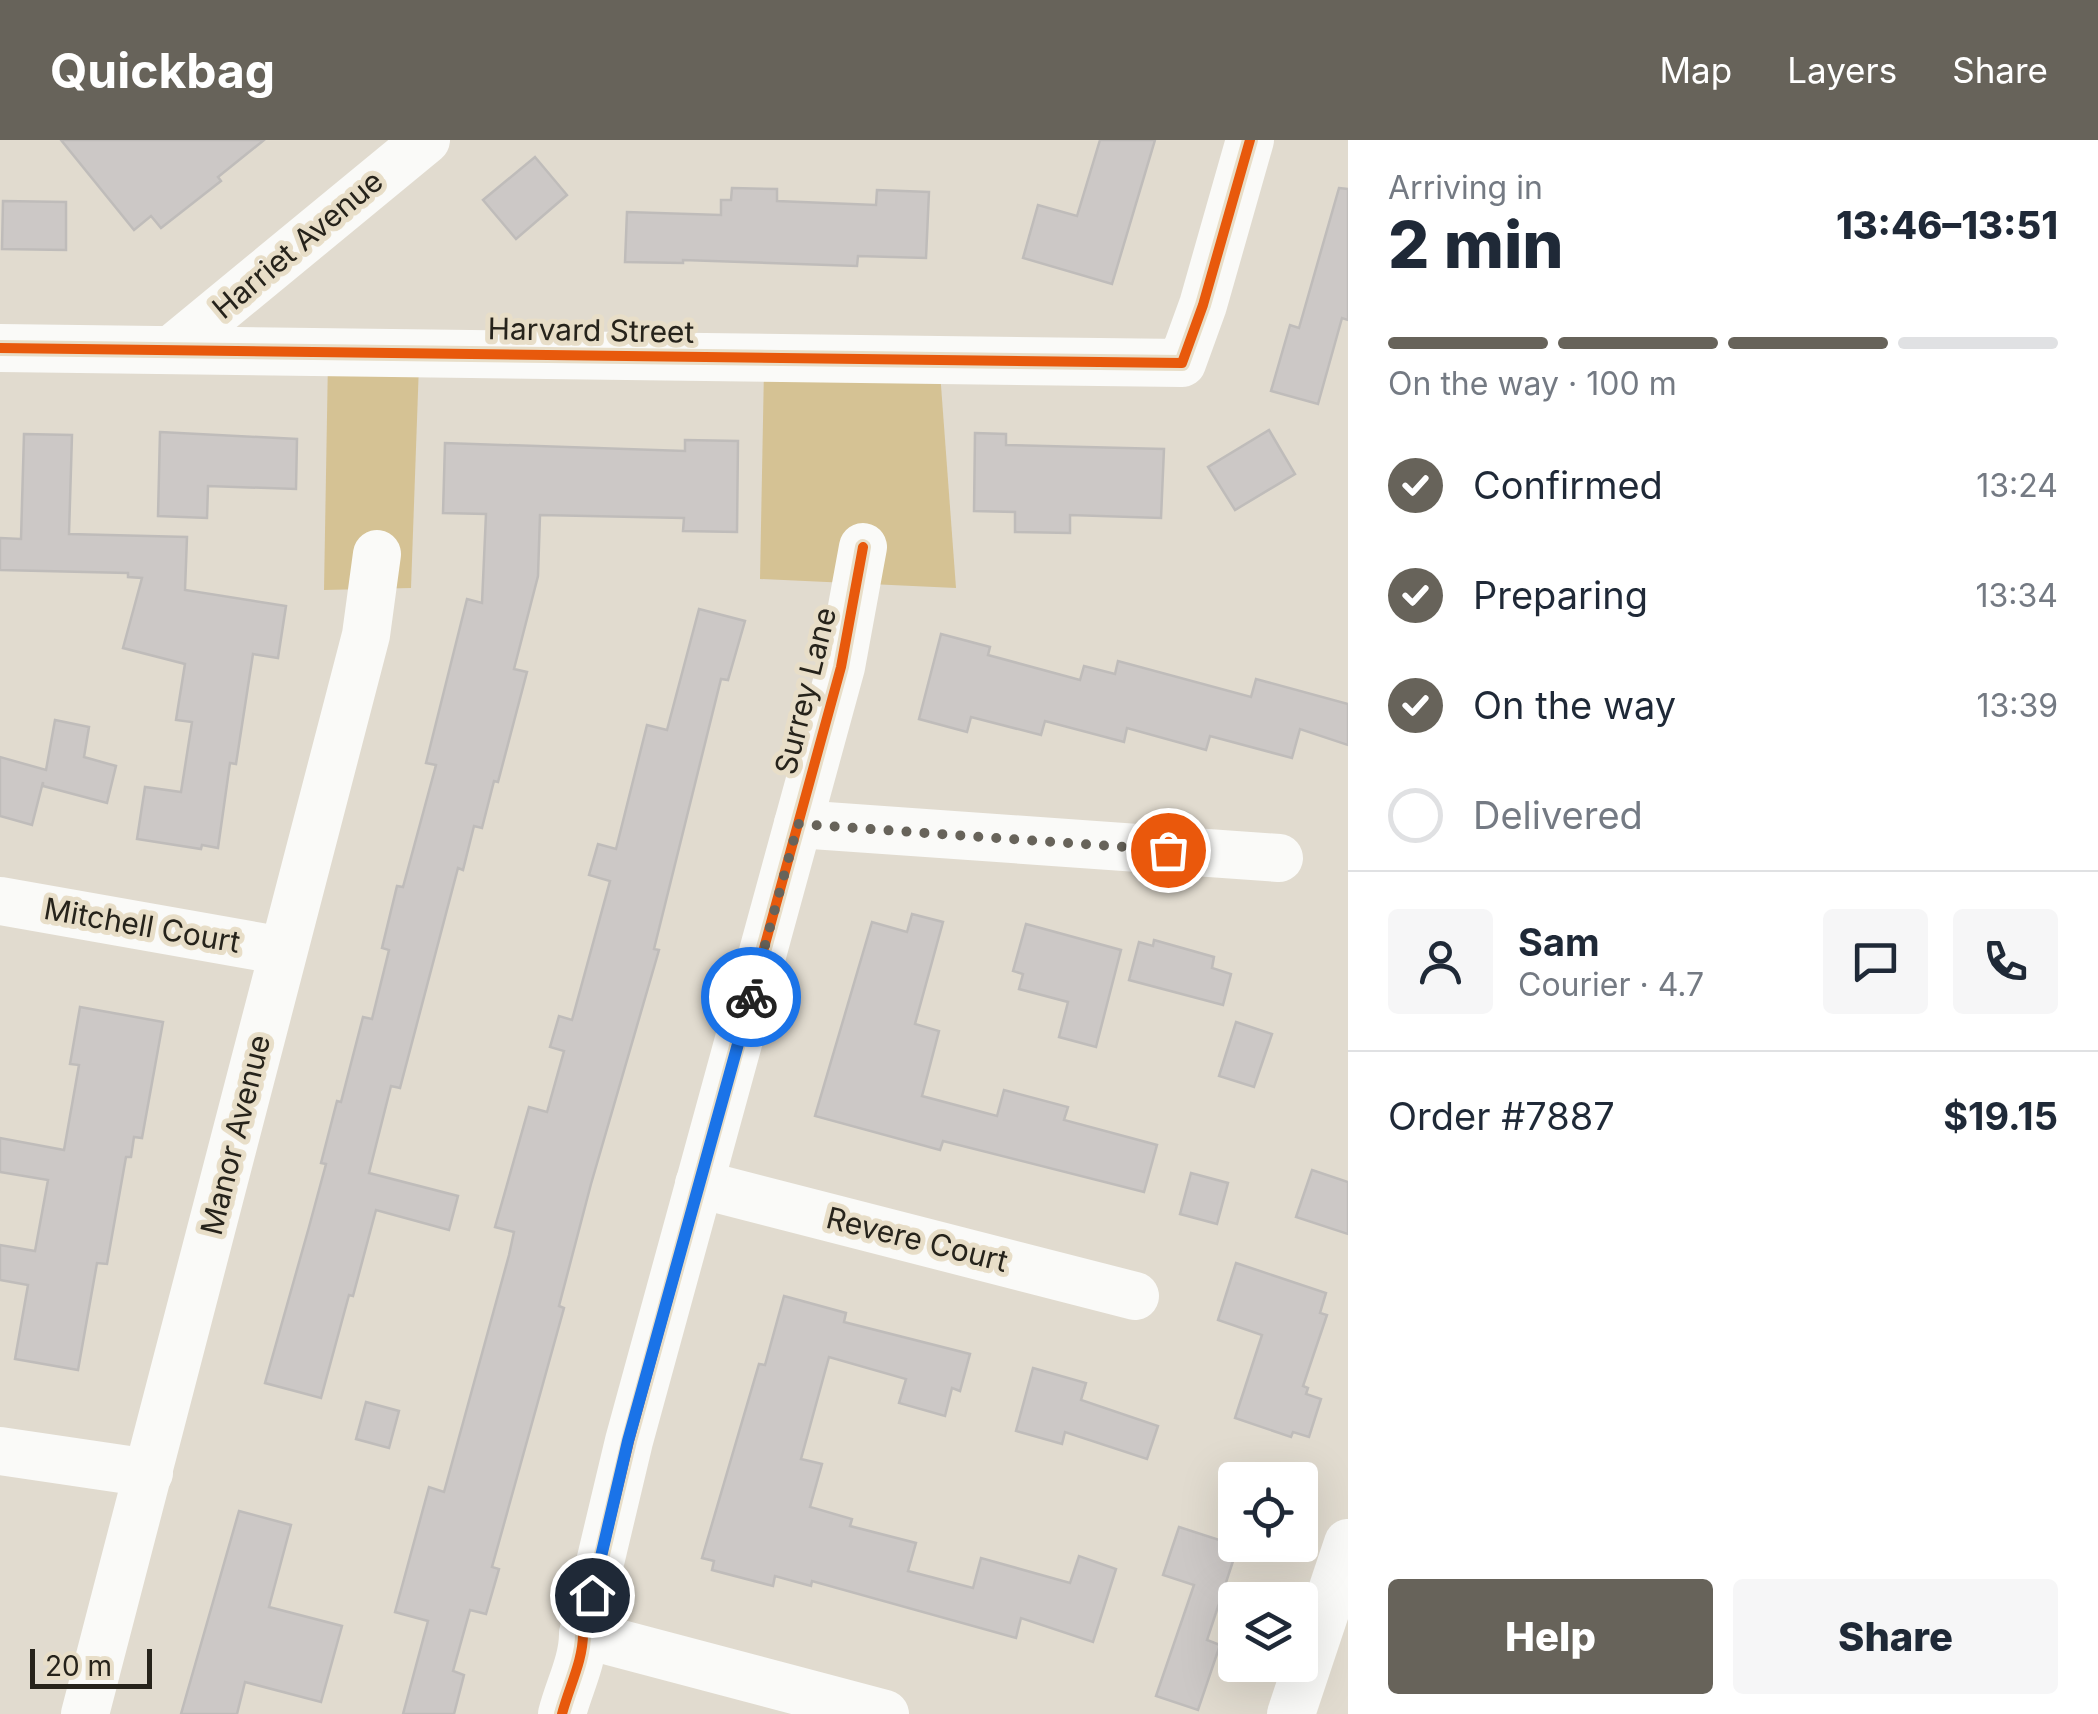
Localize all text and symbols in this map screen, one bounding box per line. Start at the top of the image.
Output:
text: Quickbag [50,41,275,100]
text: Map [1660,49,1732,91]
text: Layers [1787,49,1897,91]
text: Share [1952,49,2048,91]
street label: Harriet Avenue [205,163,390,326]
text: Arriving in [1388,168,1543,207]
text: 13:46–13:51 [1836,202,2058,248]
text: 2 min [1388,205,1564,284]
street label: Harvard Street [487,310,695,350]
text: On the way · 100 m [1388,364,1677,403]
icon: check [1388,458,1443,513]
text: Confirmed [1473,462,1663,508]
text: 13:24 [1976,466,2058,505]
icon: check [1388,568,1443,623]
text: Preparing [1473,572,1648,618]
text: 13:34 [1976,576,2058,615]
street label: Surrey Lane [767,604,843,778]
icon: check [1388,678,1443,733]
text: On the way [1473,682,1676,728]
text: 13:39 [1976,686,2058,725]
text: Delivered [1473,792,1643,838]
pin [1126,808,1211,893]
icon: bag [1141,823,1196,878]
street label: Mitchell Court [41,890,243,960]
button: person [1388,909,1493,1014]
button: chat [1823,909,1928,1014]
button: phone [1953,909,2058,1014]
text: Sam [1518,919,1600,965]
courier [701,947,801,1047]
text: Courier · 4.7 [1518,965,1704,1004]
icon: bike [724,970,779,1025]
street label: Manor Avenue [193,1031,277,1238]
text: Order #7887 [1388,1093,1615,1139]
text: $19.15 [1943,1093,2058,1139]
street label: Revere Court [823,1199,1012,1279]
map controls [1218,1462,1318,1682]
button: locate [1218,1462,1318,1562]
pin [550,1553,635,1638]
icon: home [565,1568,620,1623]
button: Help [1388,1579,1713,1694]
button: Share [1733,1579,2058,1694]
button: layers [1218,1582,1318,1682]
scale bar [30,1644,152,1688]
text: 20 m [45,1649,112,1683]

